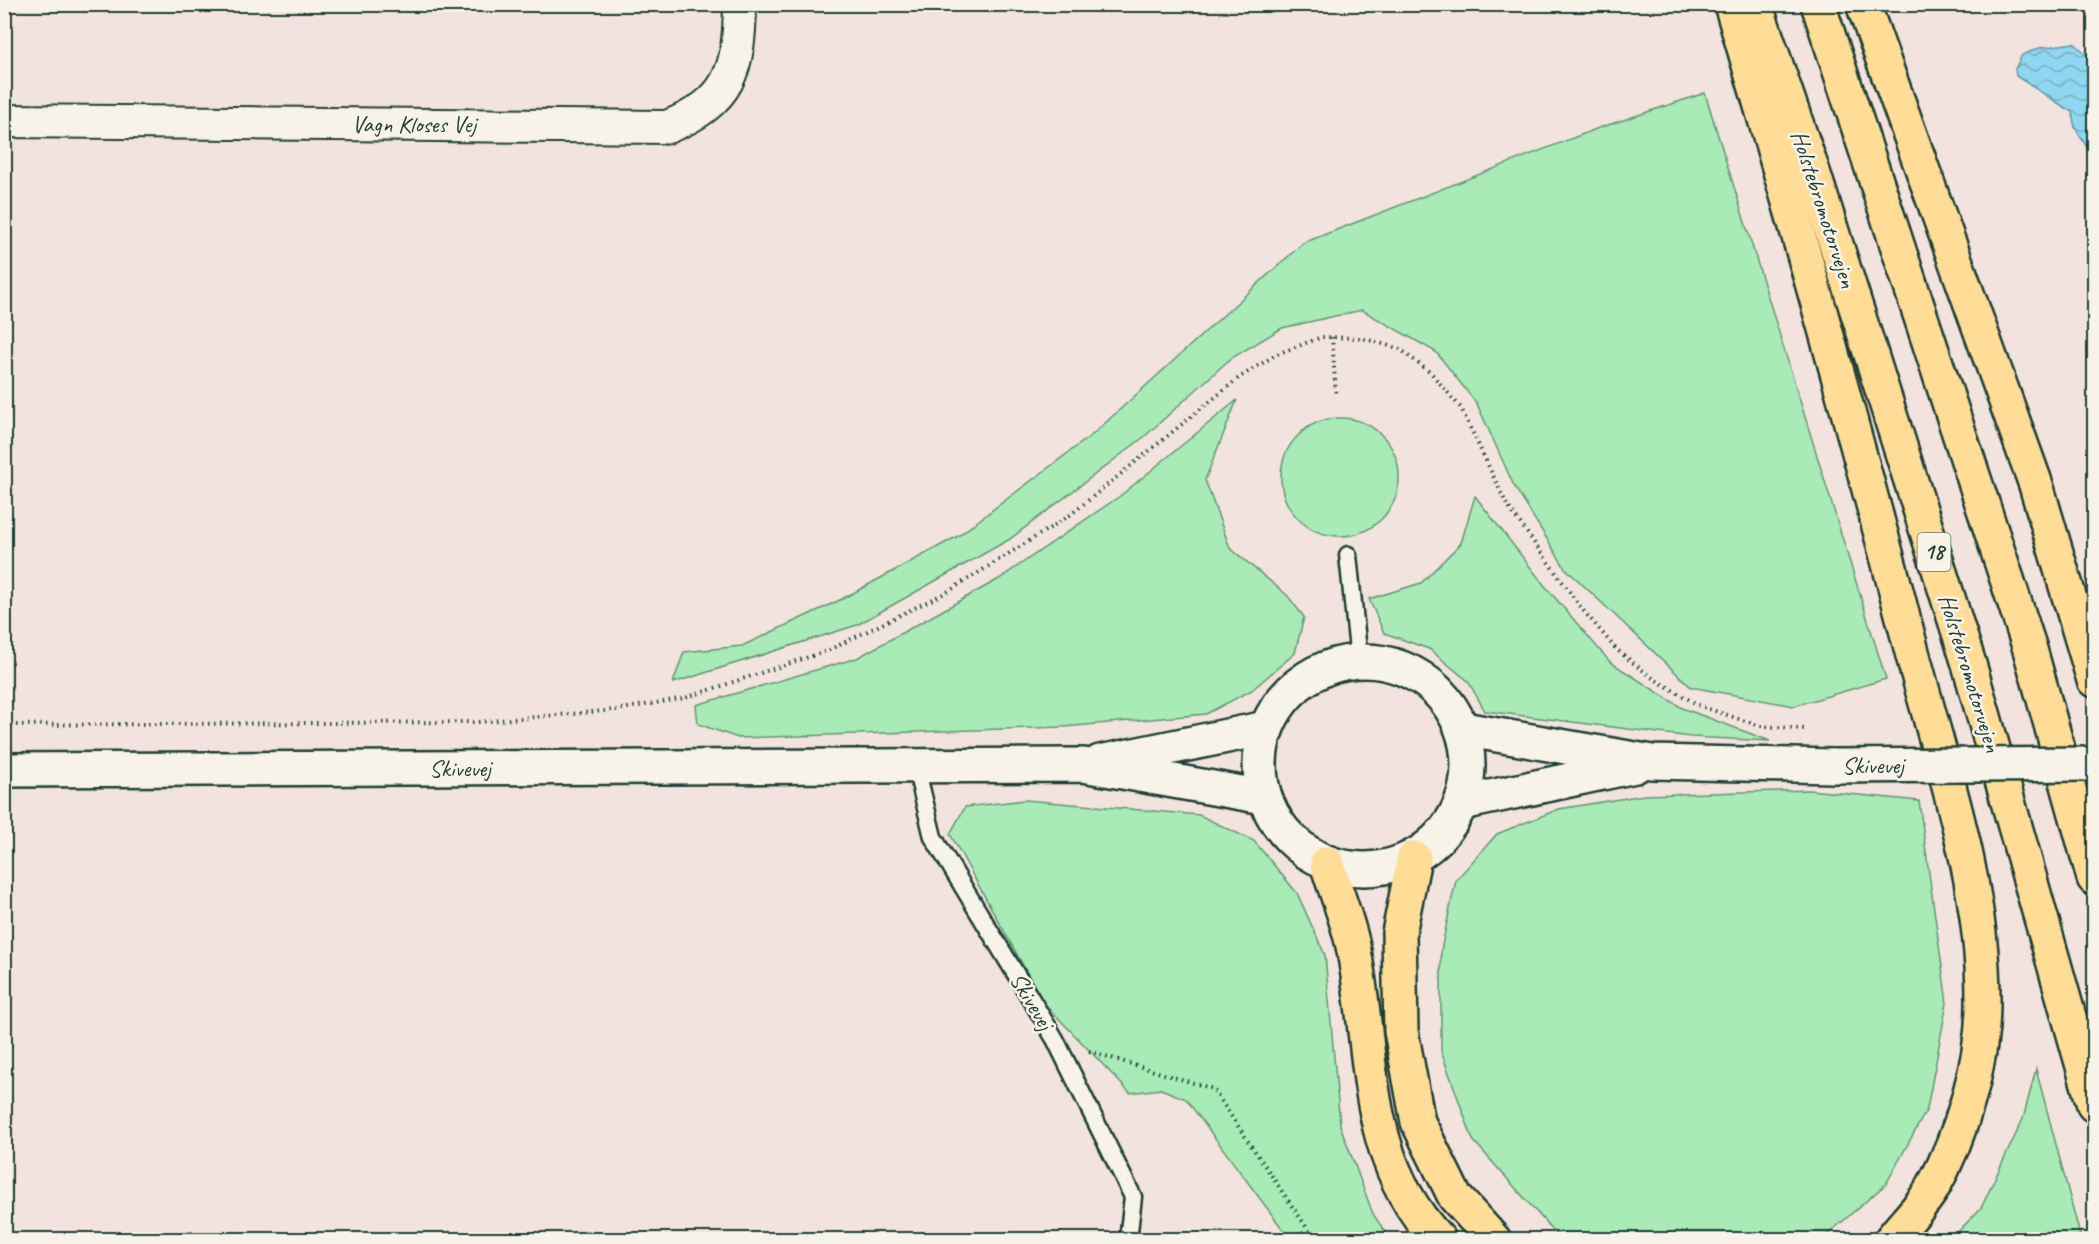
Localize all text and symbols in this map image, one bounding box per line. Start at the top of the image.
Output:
street label: Vagn Kloses Vej [352,109,479,139]
street label: Holstebromotorvejen [1784,127,1864,292]
road number: 18 [1918,533,1950,571]
street label: Holstebromotorvejen [1932,590,2008,756]
street label: Skivevej [1842,750,1907,780]
street label: Skivevej [429,753,494,783]
street label: Skivevej [1003,967,1062,1038]

